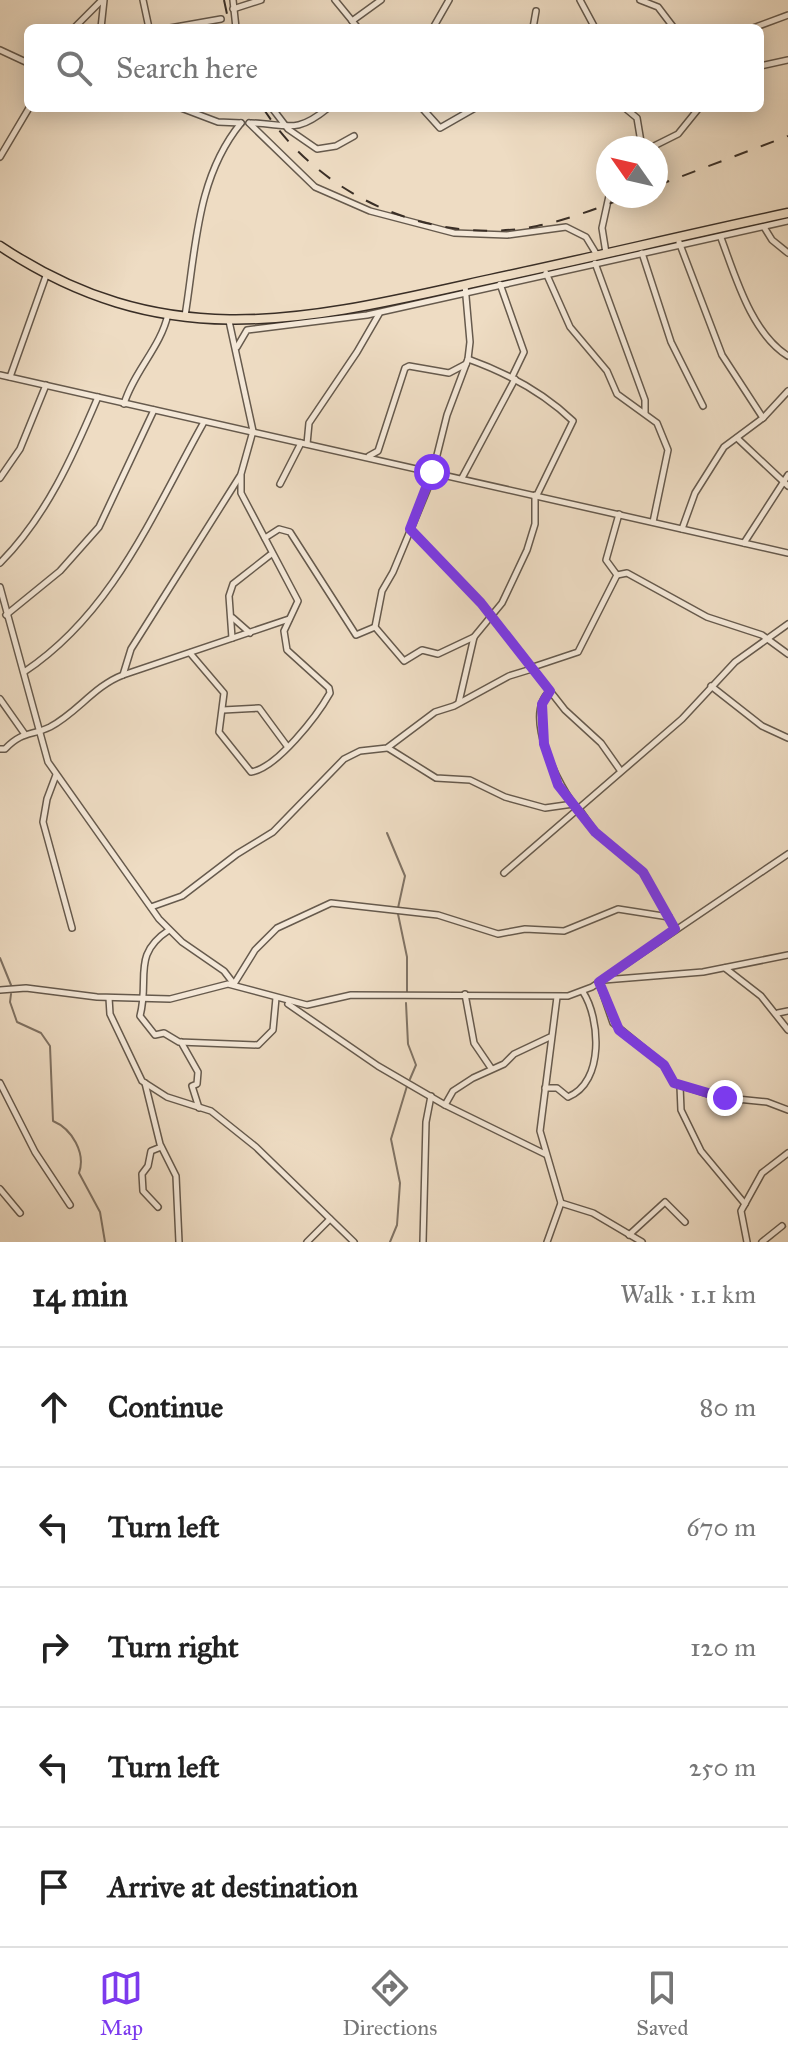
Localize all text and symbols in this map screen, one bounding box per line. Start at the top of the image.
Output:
search box [24,24,764,112]
icon: search [52,46,96,90]
text: Search here [116,50,258,86]
north arrow [596,136,668,208]
route start [414,454,450,490]
route end [707,1080,743,1116]
text: 14 min [32,1274,128,1315]
text: Walk · 1.1 km [620,1278,756,1310]
icon: ahead [32,1385,76,1429]
text: Continue [108,1389,223,1425]
text: 80 m [700,1391,756,1423]
icon: left [32,1505,76,1549]
text: Turn left [108,1509,219,1545]
text: 670 m [686,1511,756,1543]
icon: right [32,1625,76,1669]
text: Turn right [108,1629,239,1665]
text: 120 m [690,1631,756,1663]
icon: left [32,1745,76,1789]
text: Turn left [108,1749,219,1785]
text: 250 m [689,1751,756,1783]
icon: arrive [32,1865,76,1909]
text: Arrive at destination [108,1869,358,1905]
tab: Map [99,1966,143,2041]
tab: Directions [342,1966,437,2041]
tab: Saved [636,1966,688,2041]

